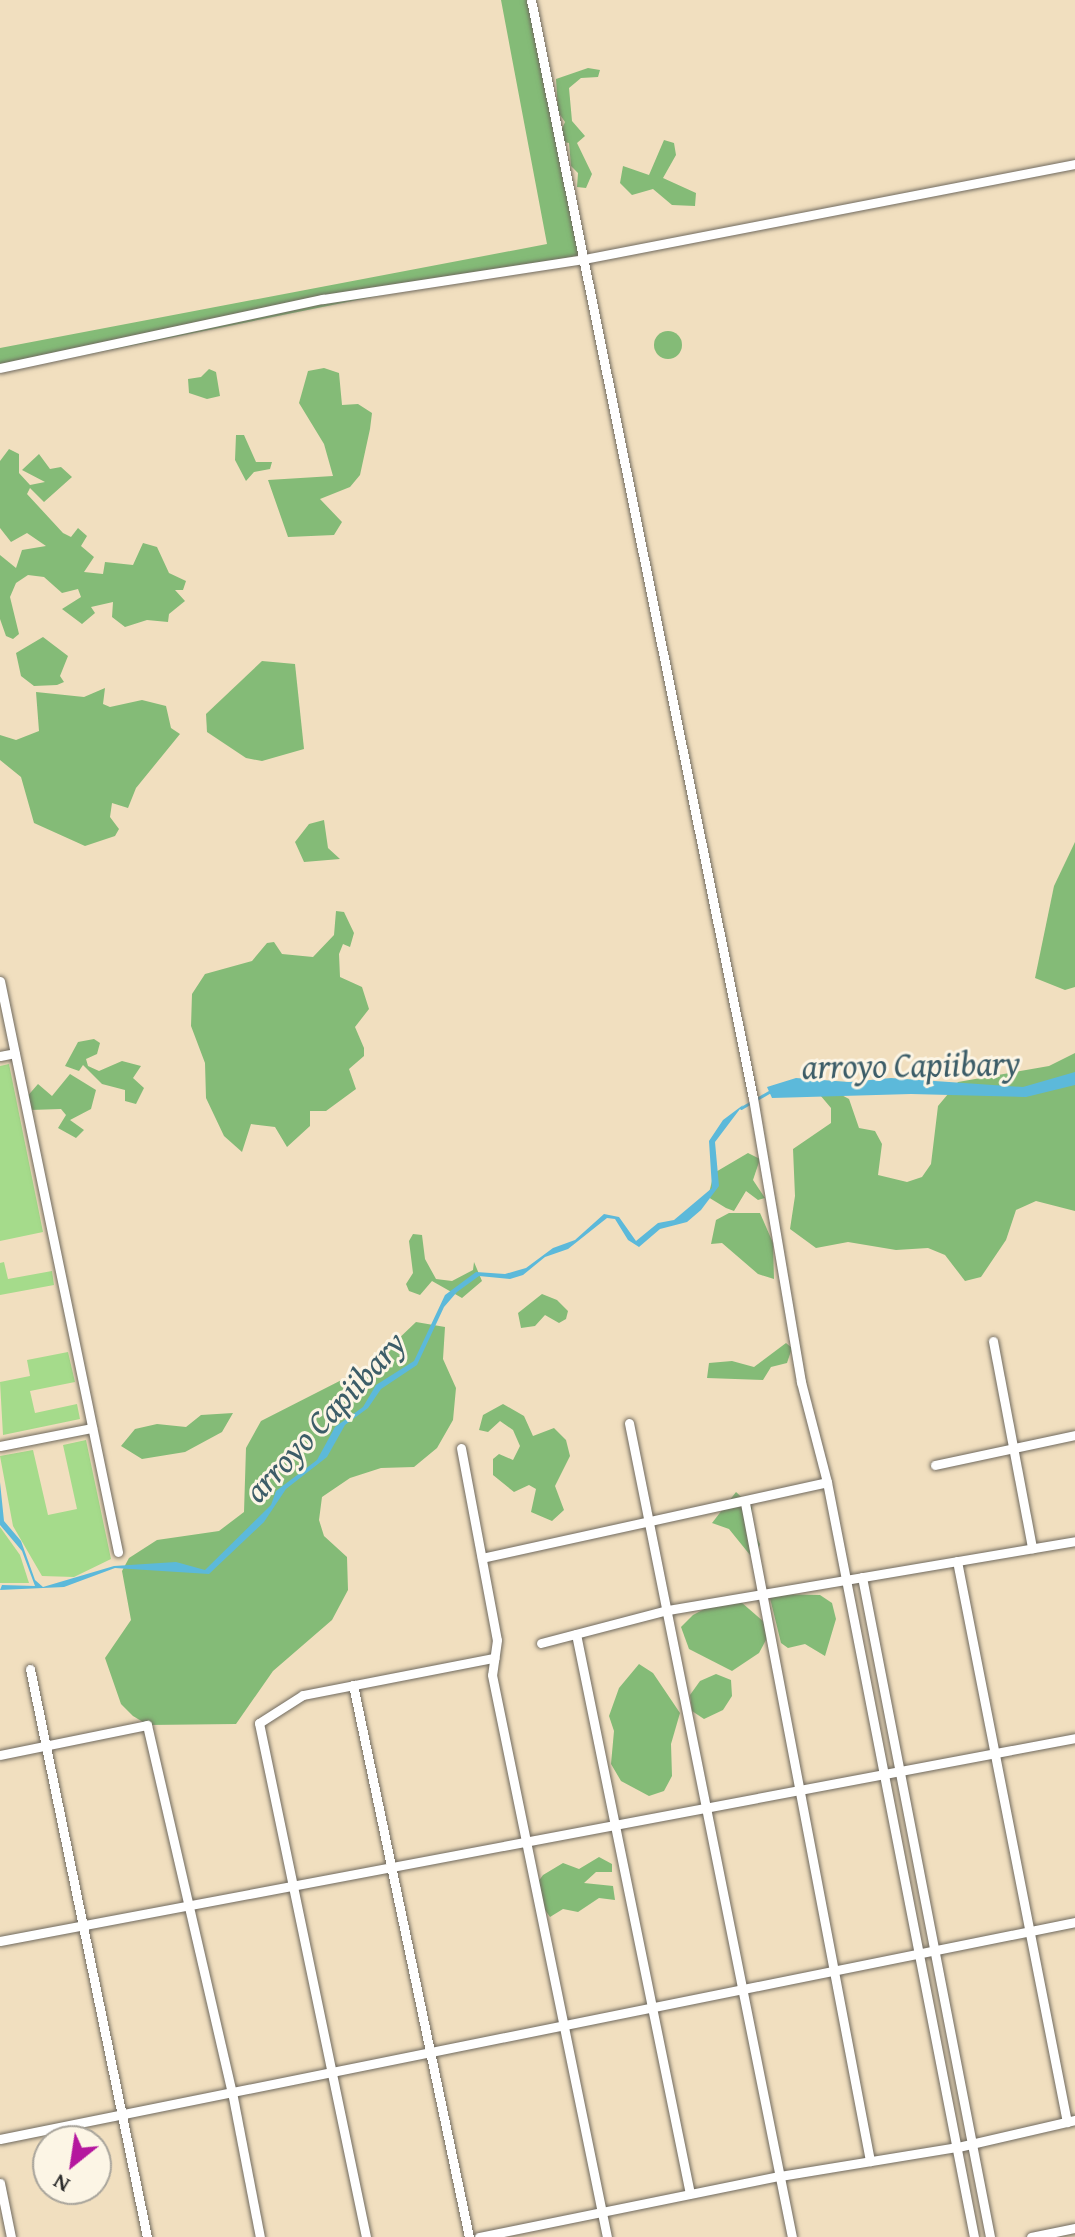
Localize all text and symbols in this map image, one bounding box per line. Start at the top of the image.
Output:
water label: arroyo Capiibary [801,1042,1021,1086]
water label: arroyo Capiibary [235,1322,413,1510]
north arrow [32,2125,112,2205]
text: N [47,2167,75,2202]

